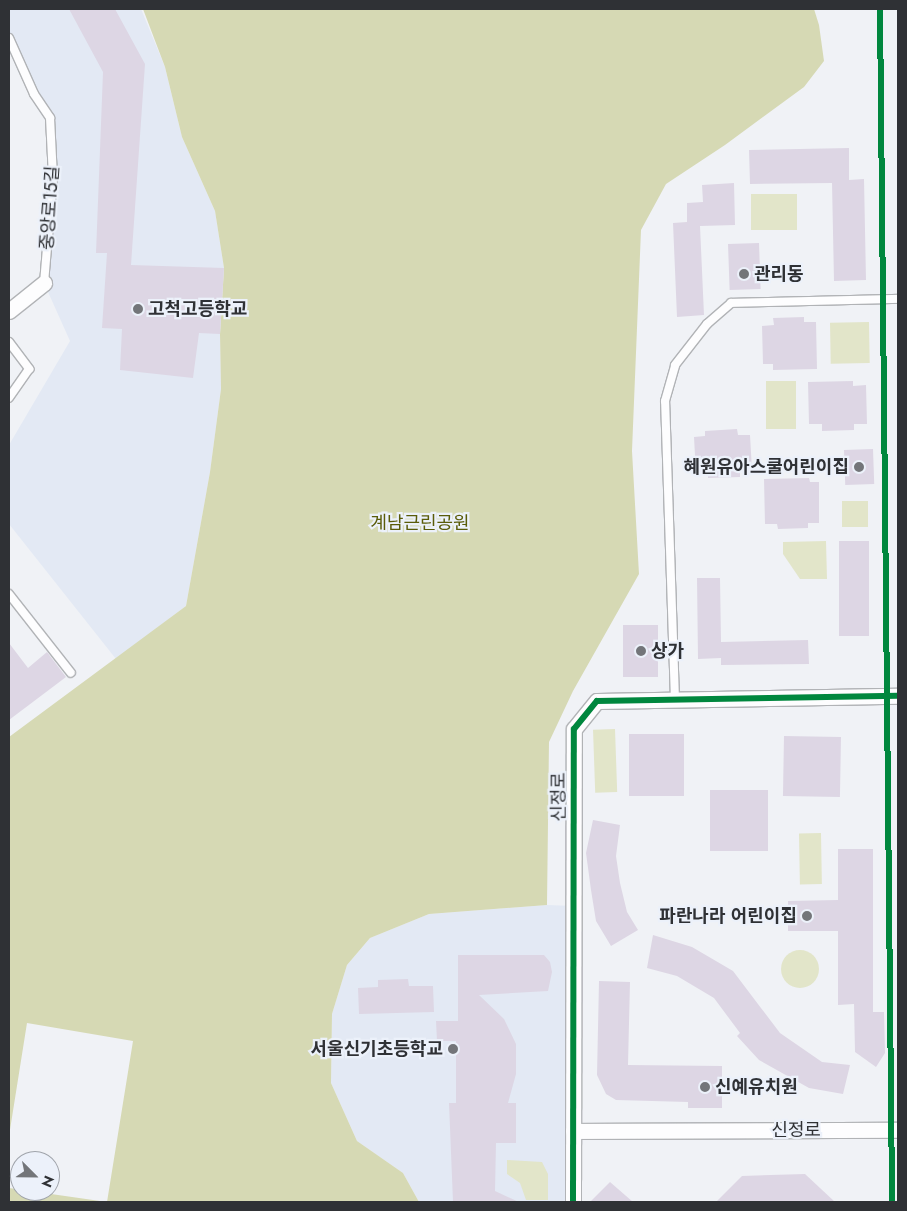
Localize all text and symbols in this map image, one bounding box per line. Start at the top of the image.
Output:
street label: 중앙로15길 [36,165,64,251]
place label: 관리동 [754,263,804,285]
marker: 관리동 [738,268,750,280]
place label: 고척고등학교 [148,298,247,320]
marker: 고척고등학교 [132,303,144,315]
place label: 혜원유아스쿨어린이집 [683,456,849,478]
marker: 혜원유아스쿨어린이집 [853,461,865,473]
park label: 계남근린공원 [370,512,470,534]
place label: 상가 [651,640,684,662]
marker: 상가 [635,645,647,657]
street label: 신정로 [548,772,570,822]
place label: 파란나라 어린이집 [659,905,797,927]
marker: 파란나라 어린이집 [801,910,813,922]
place label: 서울신기초등학교 [311,1038,443,1060]
marker: 서울신기초등학교 [447,1043,459,1055]
place label: 신예유치원 [715,1076,798,1098]
marker: 신예유치원 [699,1081,711,1093]
street label: 신정로 [771,1119,821,1141]
north arrow [10,1151,60,1201]
text: N [37,1172,59,1190]

